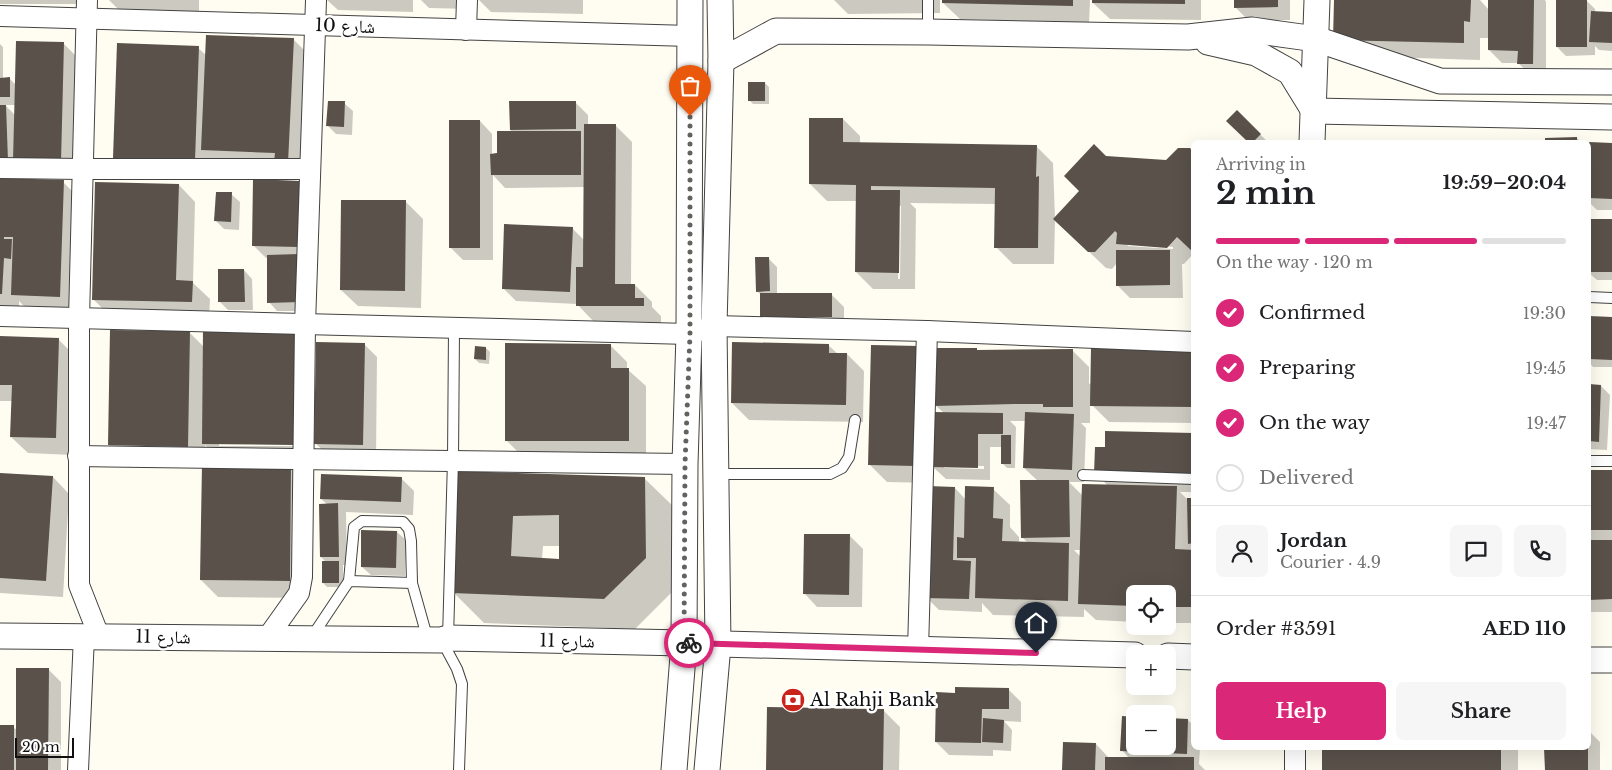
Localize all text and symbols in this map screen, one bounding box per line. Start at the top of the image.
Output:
street label: شارع 10 [314,14,376,38]
pin [669,65,711,116]
icon: bag [676,72,704,100]
text: Arriving in [1216,154,1306,174]
text: 19:59–20:04 [1442,171,1566,194]
text: 2 min [1216,173,1316,213]
text: On the way · 120 m [1216,252,1373,272]
icon: check [1216,299,1244,327]
text: Confirmed [1259,301,1365,324]
text: 19:30 [1523,303,1566,323]
icon: check [1216,354,1244,382]
text: Preparing [1259,356,1355,379]
text: 19:45 [1526,358,1566,378]
icon: check [1216,409,1244,437]
text: On the way [1259,411,1370,434]
text: 19:47 [1527,413,1566,433]
text: Delivered [1259,466,1354,489]
button: person [1216,525,1268,577]
button: chat [1450,525,1502,577]
button: phone [1514,525,1566,577]
text: Jordan [1280,529,1347,552]
text: Courier · 4.9 [1280,552,1381,572]
map controls [1126,585,1176,755]
button: locate [1126,585,1176,635]
pin [1015,602,1057,653]
icon: home [1022,609,1050,637]
text: Order #3591 [1216,617,1336,640]
text: AED 110 [1483,617,1566,640]
courier [664,618,714,668]
street label: شارع 11 [135,626,191,648]
icon: bike [675,629,703,657]
street label: شارع 11 [539,630,595,652]
button: + [1126,645,1176,695]
button: Help [1216,682,1386,740]
button: Share [1396,682,1566,740]
bank icon: Al Rahji Bank [780,687,806,713]
place label: Al Rahji Bank [809,689,936,711]
button: − [1126,705,1176,755]
scale bar [15,735,74,758]
text: 20 m [22,738,60,756]

